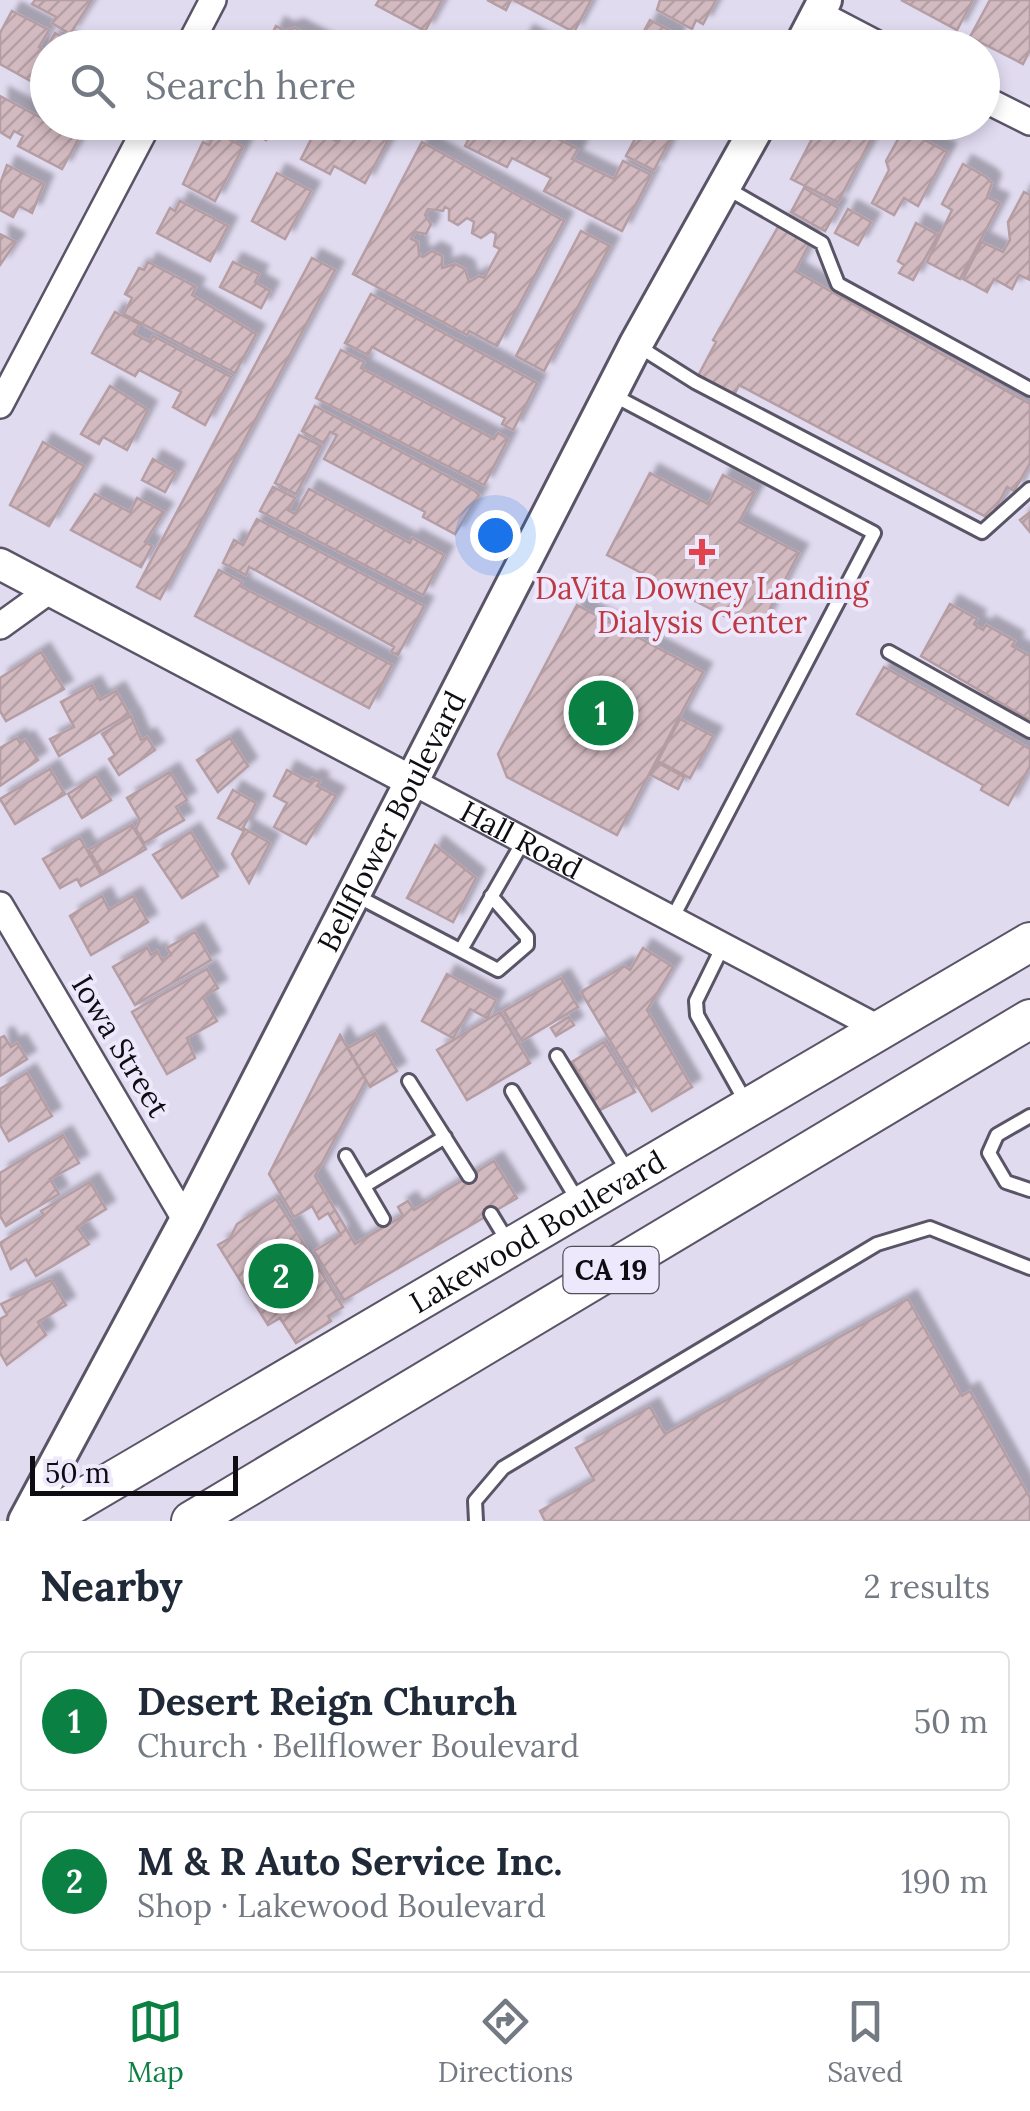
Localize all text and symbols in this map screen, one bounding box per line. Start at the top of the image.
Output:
search box [30,30,1000,140]
icon: search [65,58,120,113]
text: Search here [145,61,356,109]
your location [470,510,521,561]
marker: DaVita Downey Landing Dialysis Center [689,539,715,565]
place label: DaVita Downey Landing Dialysis Center [535,569,870,642]
pin: 1 [568,676,634,750]
street label: Bellflower Boulevard [309,684,474,958]
street label: Hall Road [454,792,589,887]
street label: Iowa Street [64,968,178,1124]
street label: Lakewood Boulevard [403,1142,672,1321]
pin: 2 [248,1238,314,1314]
road number: CA 19 [564,1247,658,1293]
scale bar [30,1451,238,1496]
text: 50 m [45,1455,110,1491]
text: Nearby [40,1559,183,1613]
text: 2 results [864,1566,990,1607]
text: Desert Reign Church [137,1677,517,1725]
text: 1 [68,1701,81,1742]
text: 50 m [914,1701,988,1742]
text: Church · Bellflower Boulevard [137,1725,579,1766]
text: M & R Auto Service Inc. [137,1837,562,1885]
text: 2 [66,1861,83,1902]
text: 190 m [901,1861,988,1902]
text: Shop · Lakewood Boulevard [137,1885,546,1926]
tab: Map [127,1994,184,2090]
tab: Directions [438,1994,573,2090]
tab: Saved [827,1994,903,2090]

